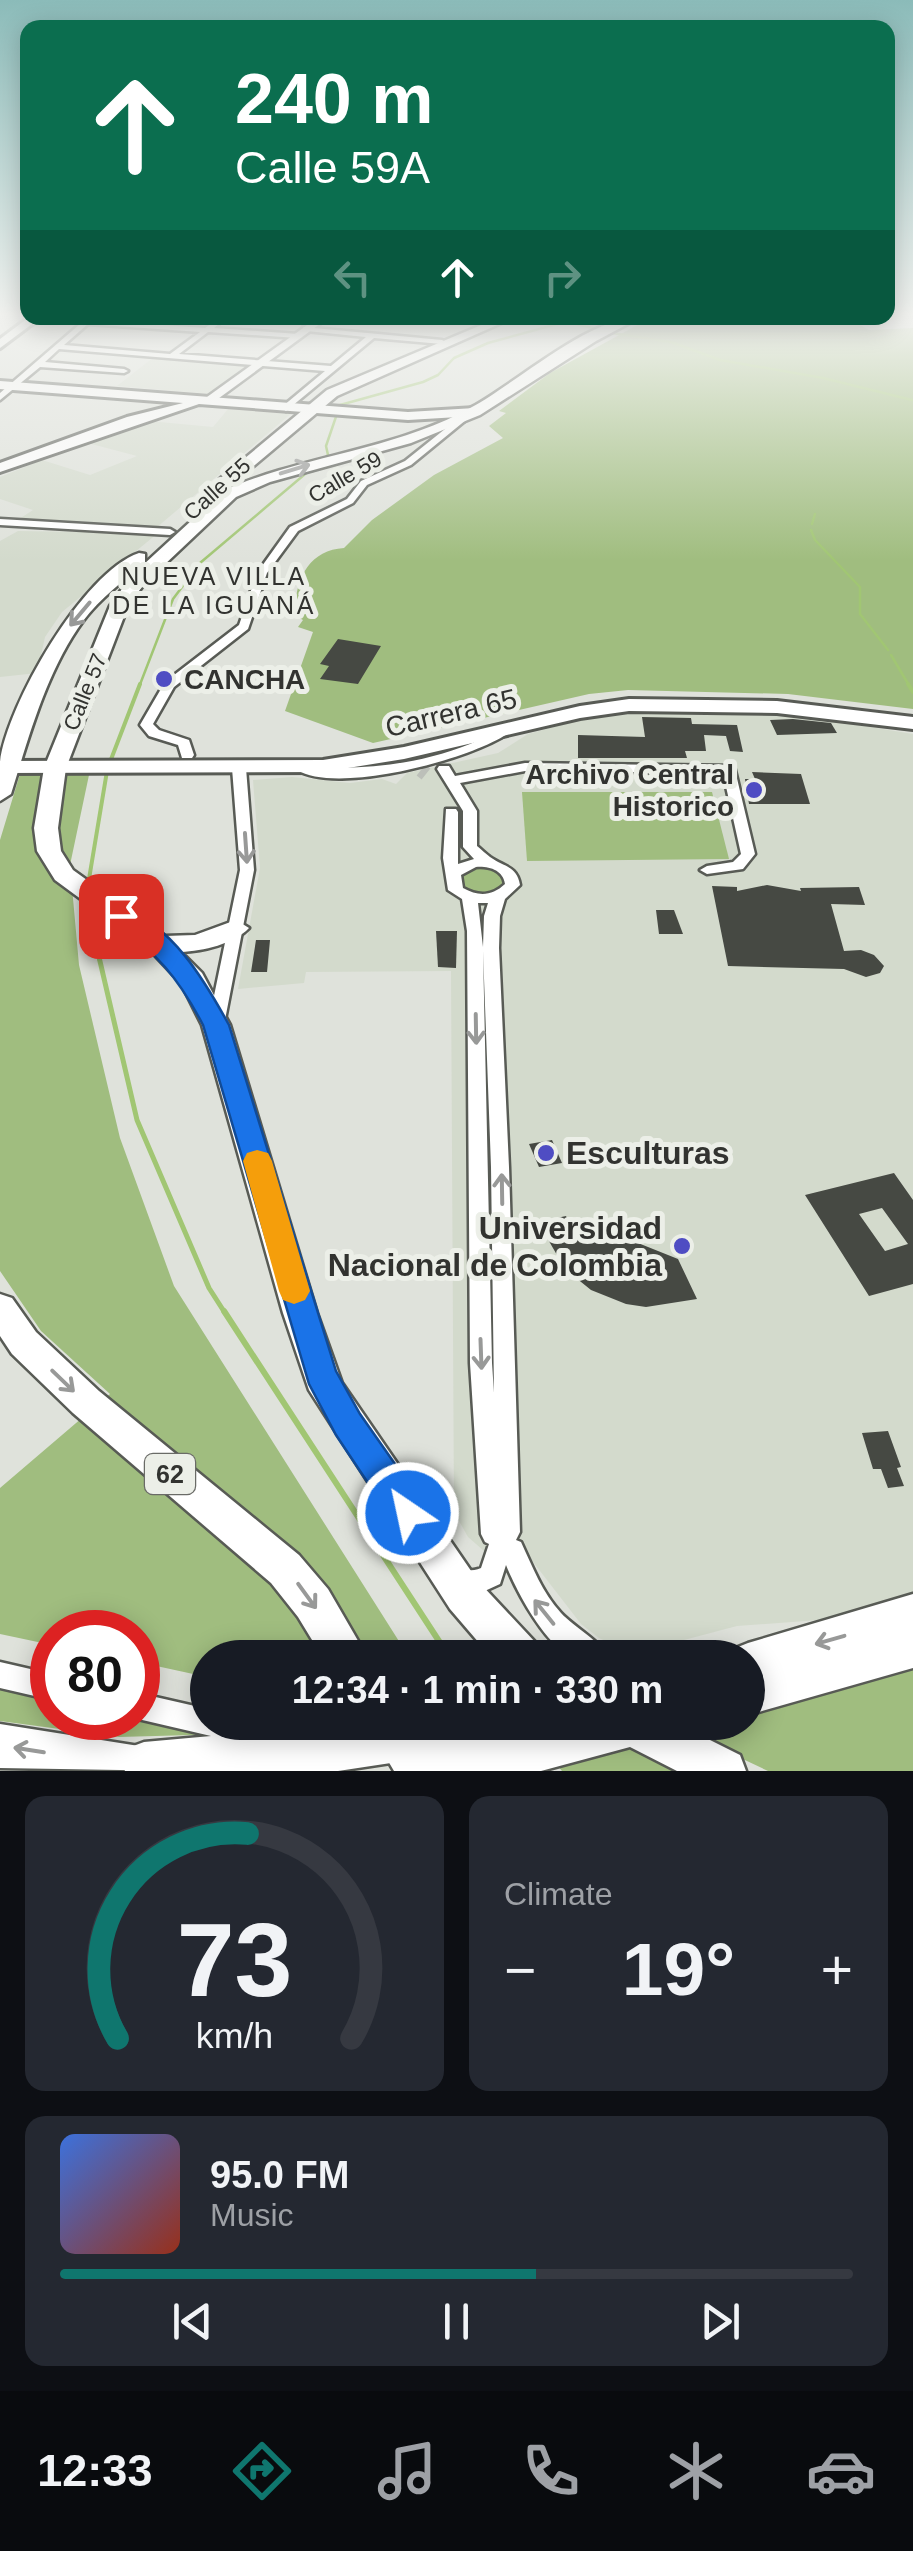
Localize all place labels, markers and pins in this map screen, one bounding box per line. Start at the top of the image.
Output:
place label: CANCHA [184,664,305,695]
marker: CANCHA [153,668,175,690]
place label: Archivo Central Historico [526,759,734,822]
marker: Archivo Central Historico [743,779,765,801]
pin [79,874,164,959]
place label: Esculturas [566,1135,730,1171]
marker: Esculturas [535,1142,557,1164]
place label: Universidad Nacional de Colombia [328,1210,662,1283]
marker: Universidad Nacional de Colombia [671,1235,693,1257]

